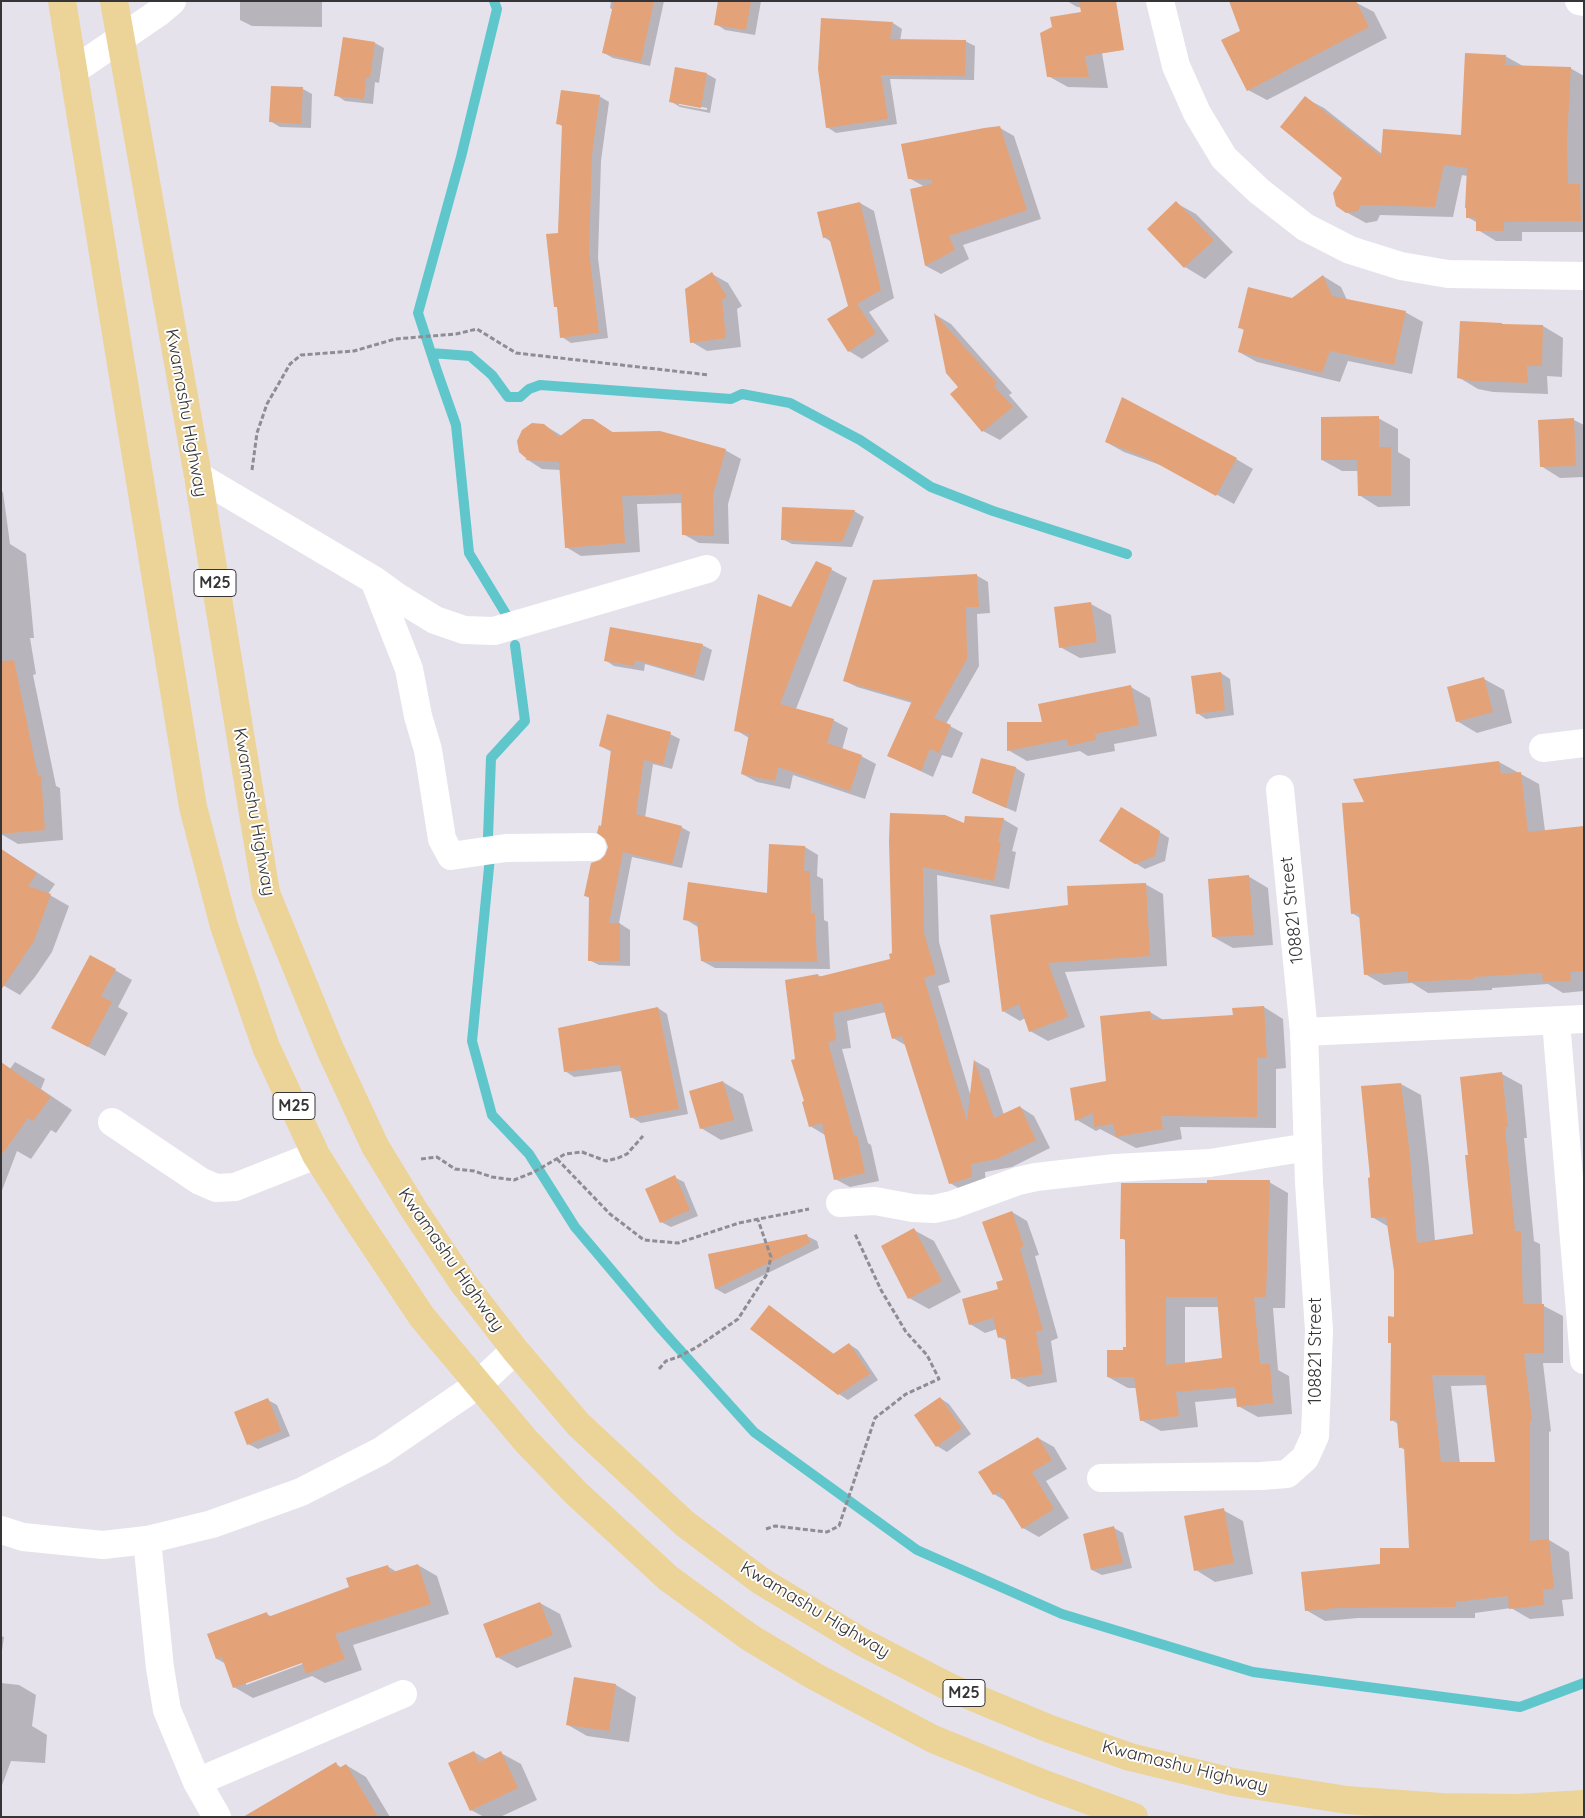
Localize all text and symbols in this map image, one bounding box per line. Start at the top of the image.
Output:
street label: Kwamashu Highway [161,327,211,499]
road number: M25 [194,570,236,596]
street label: Kwamashu Highway [229,726,279,898]
street label: 108821 Street [1276,855,1308,965]
road number: M25 [273,1092,315,1120]
street label: Kwamashu Highway [393,1184,509,1336]
street label: 108821 Street [1305,1297,1327,1405]
street label: Kwamashu Highway [736,1557,894,1663]
road number: M25 [943,1680,985,1706]
street label: Kwamashu Highway [1100,1736,1270,1798]

